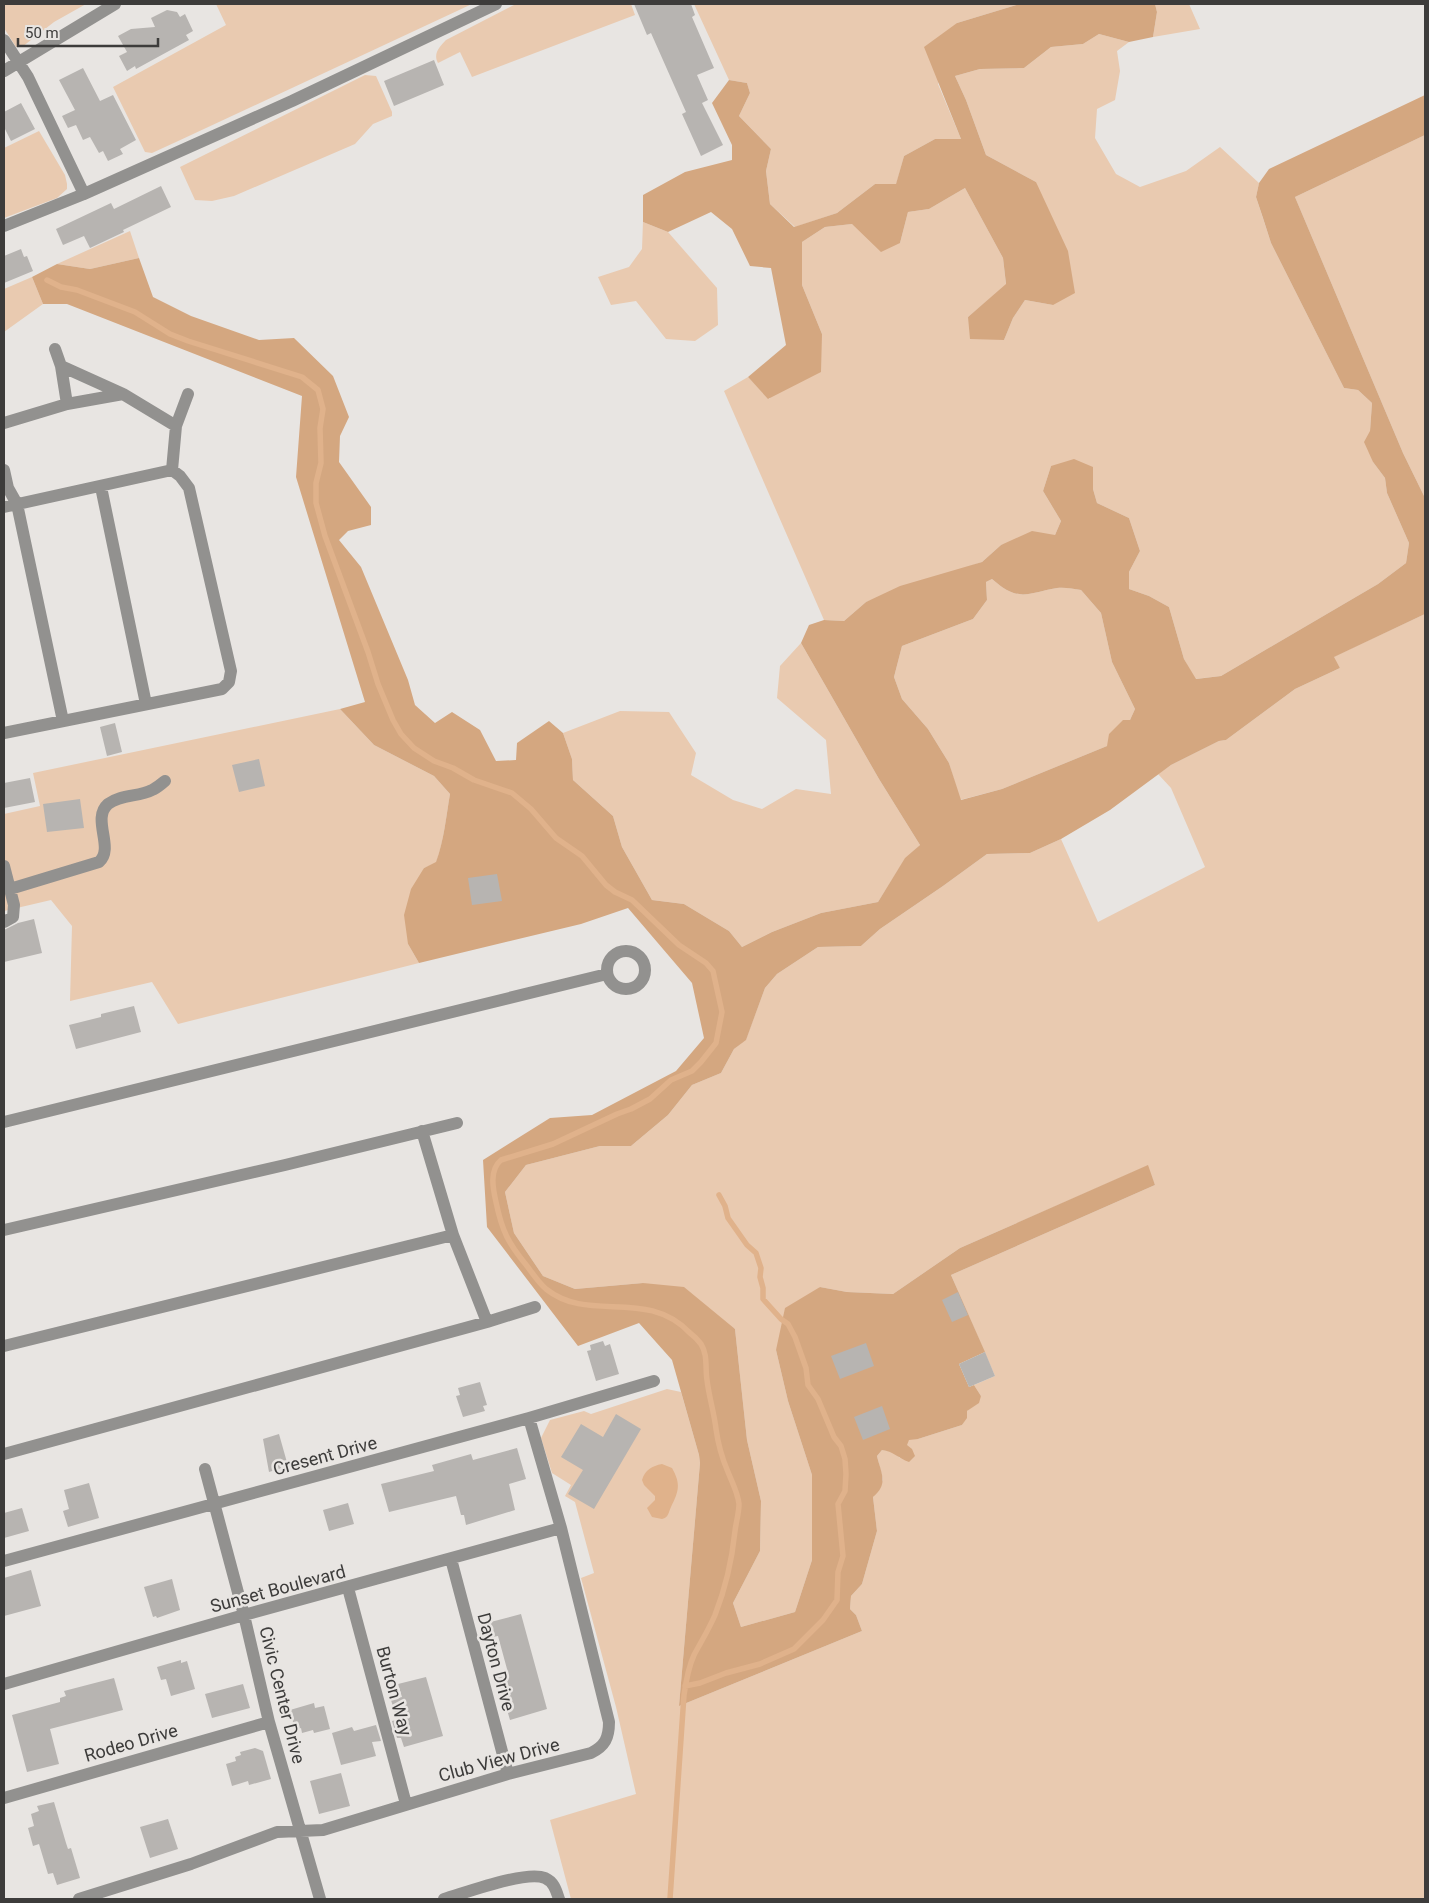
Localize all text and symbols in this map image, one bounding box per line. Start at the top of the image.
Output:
scale bar [18,15,158,47]
text: 50 m [25,24,59,42]
street label: Cresent Drive [271,1432,379,1479]
street label: Sunset Boulevard [208,1560,348,1617]
street label: Dayton Drive [473,1610,520,1713]
street label: Civic Center Drive [255,1624,310,1766]
street label: Burton Way [372,1644,417,1738]
street label: Rodeo Drive [82,1719,180,1766]
street label: Club View Drive [436,1733,562,1786]

